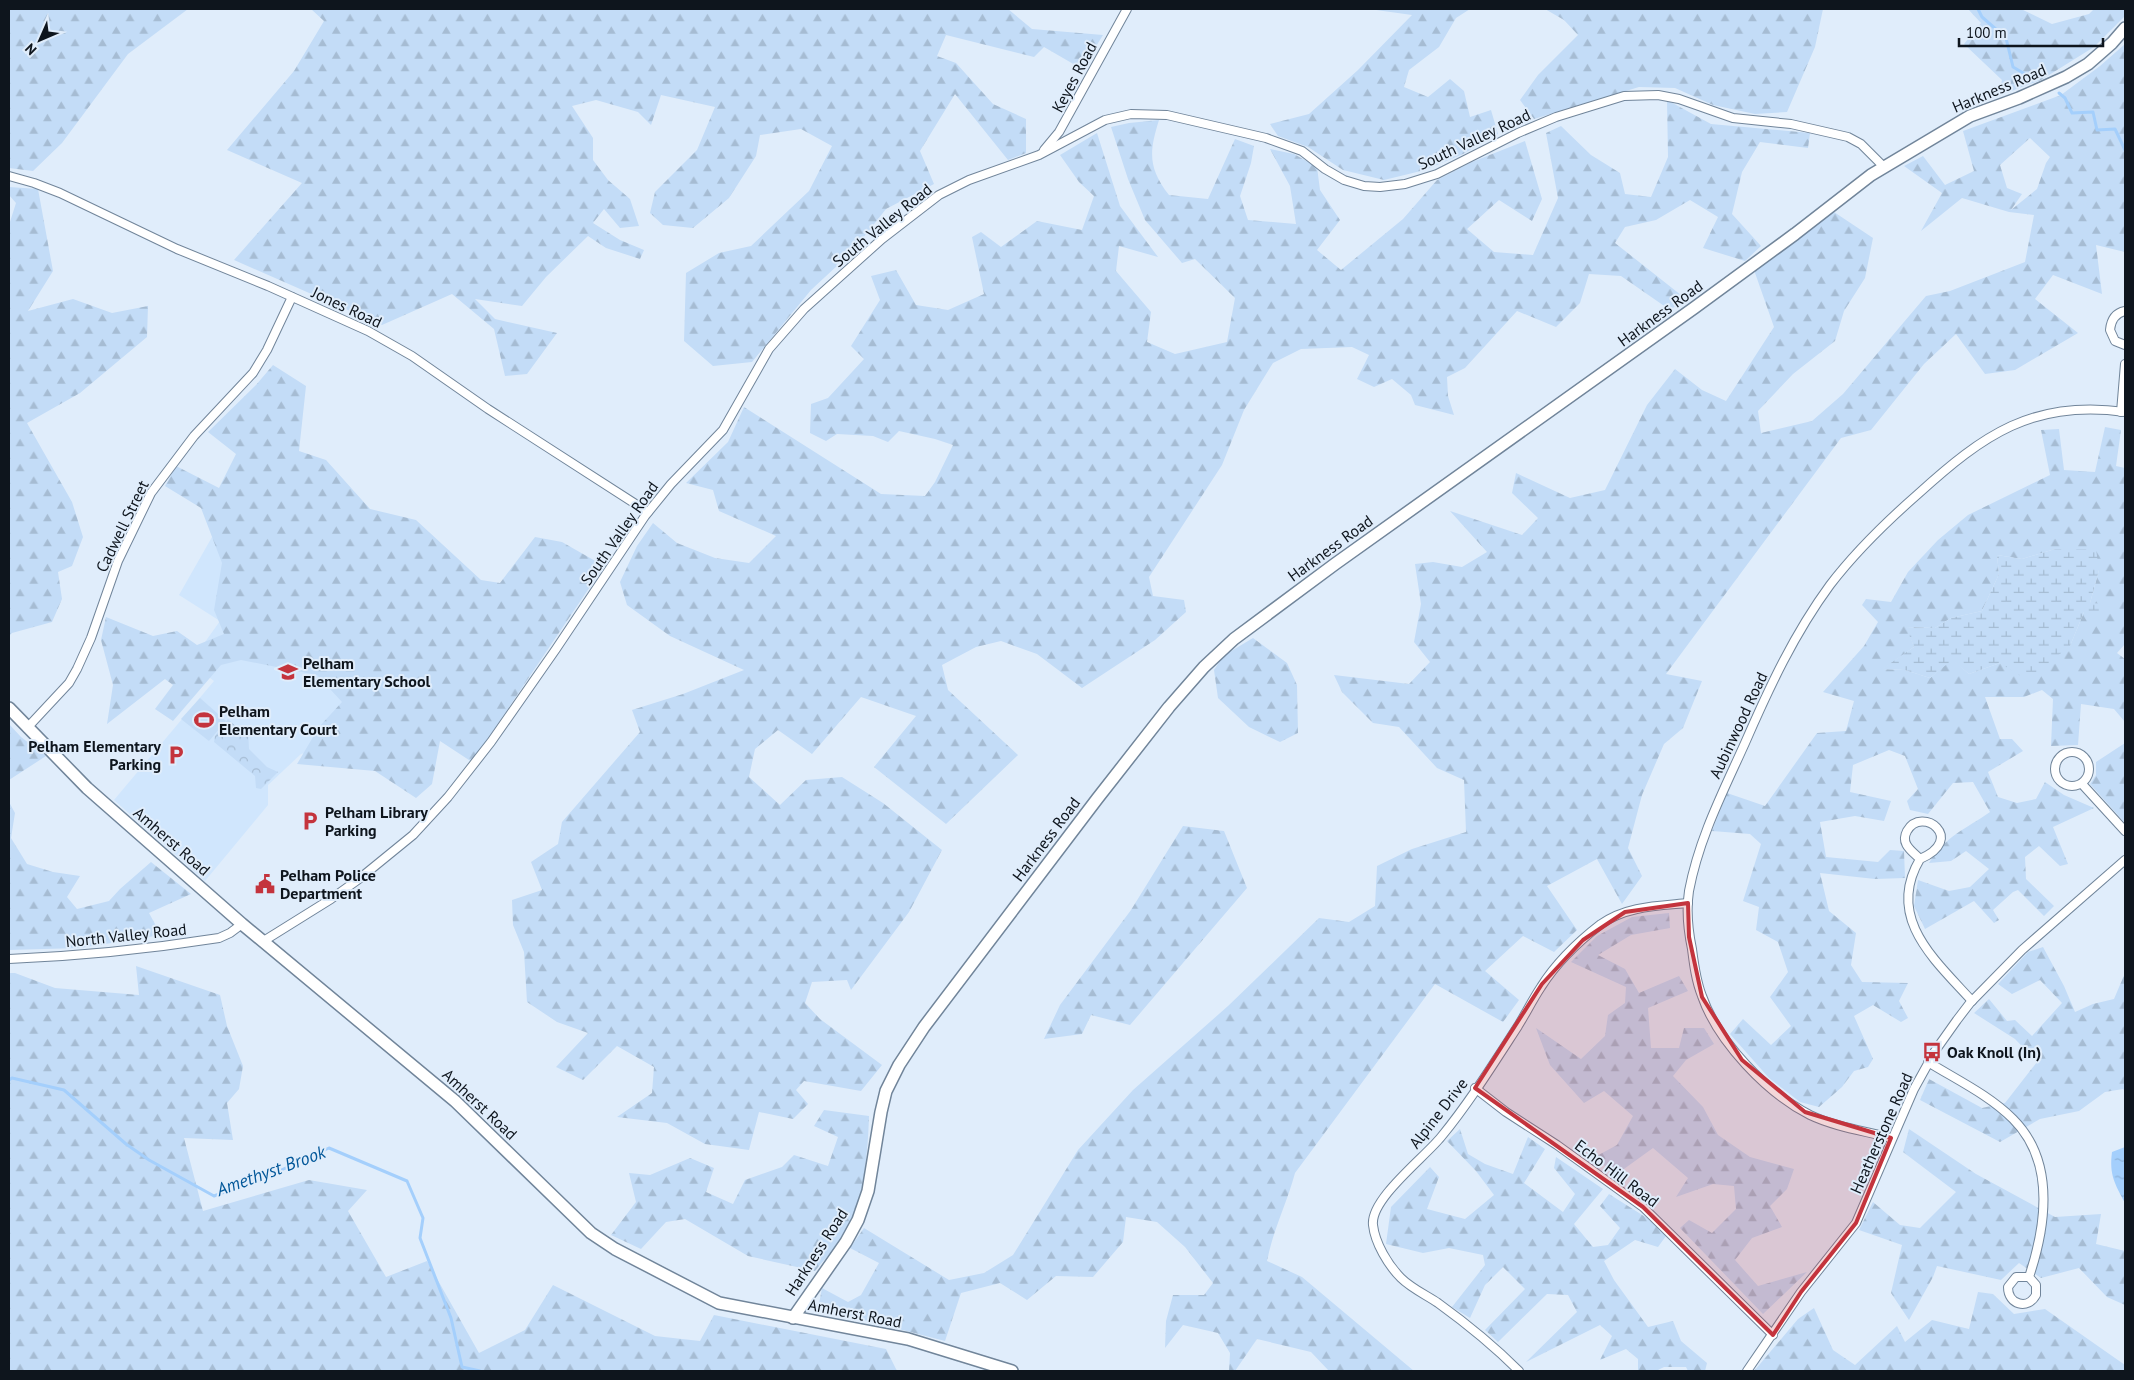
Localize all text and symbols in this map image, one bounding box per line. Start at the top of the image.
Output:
north arrow [15,15,65,65]
scale bar [1959,15,2103,47]
text: 100 m [1966,23,2007,42]
street label: Keyes Road [1047,38,1101,116]
text: N [21,40,40,59]
street label: Harkness Road [1949,59,2049,117]
street label: South Valley Road [1414,104,1534,174]
street label: South Valley Road [828,179,936,271]
street label: Harkness Road [1614,275,1706,351]
street label: Jones Road [308,282,385,332]
street label: Cadwell Street [91,476,153,575]
street label: South Valley Road [576,477,662,589]
street label: Harkness Road [1284,510,1376,586]
place label: Pelham Elementary School [303,653,430,691]
school or university icon: Pelham Elementary School [277,661,299,683]
street label: Aubinwood Road [1705,669,1771,781]
place label: Pelham Elementary Court [219,701,338,739]
sports icon: Pelham Elementary Court [193,709,215,731]
place label: Pelham Elementary Parking [28,736,161,774]
parking icon: Pelham Elementary Parking [165,744,187,766]
street label: Harkness Road [1008,793,1084,885]
street label: Amherst Road [130,802,214,880]
place label: Pelham Library Parking [325,802,428,840]
parking icon: Pelham Library Parking [299,810,321,832]
place label: Pelham Police Department [280,865,376,903]
public building icon: Pelham Police Department [254,873,276,895]
street label: North Valley Road [64,919,188,951]
bus stop icon: Oak Knoll (In) [1921,1041,1943,1063]
place label: Oak Knoll (In) [1947,1042,2041,1062]
street label: Amherst Road [438,1064,522,1144]
street label: Heatherstone Road [1845,1069,1917,1197]
street label: Alpine Drive [1404,1074,1472,1152]
street label: Echo Hill Road [1571,1135,1663,1211]
water label: Amethyst Brook [212,1140,329,1201]
street label: Harkness Road [780,1204,852,1300]
street label: Amherst Road [806,1294,904,1332]

